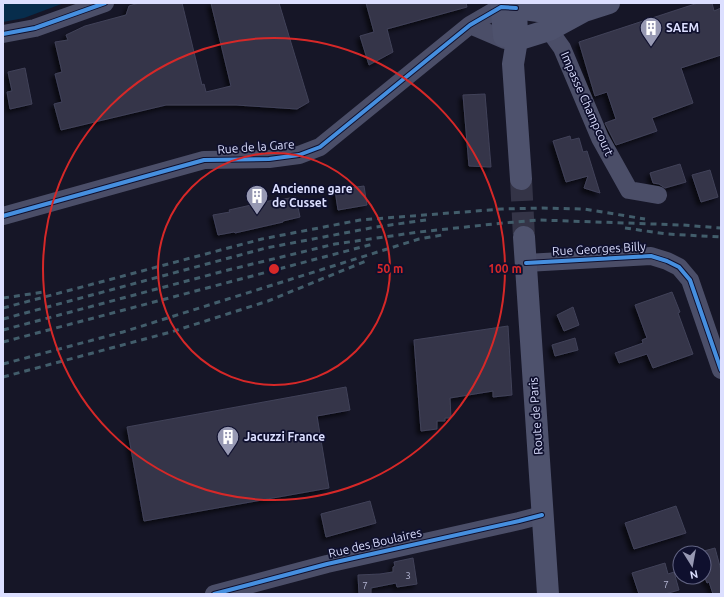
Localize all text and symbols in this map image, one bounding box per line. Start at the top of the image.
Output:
building icon: SAEM [638,15,664,48]
place label: SAEM [666,21,699,34]
street label: Impasse Champcourt [559,50,616,158]
street label: Rue de la Gare [217,137,295,156]
place label: Ancienne gare de Cusset [272,182,353,209]
building icon: Ancienne gare de Cusset [244,183,270,216]
street label: Rue Georges Billy [552,240,646,257]
centre of rings [267,262,281,276]
text: 50 m [377,262,403,275]
text: 100 m [488,262,522,275]
street label: Route de Paris [526,377,545,455]
building icon: Jacuzzi France [215,424,241,457]
place label: Jacuzzi France [244,430,325,443]
street label: Rue des Boulaires [327,525,423,560]
north arrow [672,545,712,585]
text: N [689,568,699,581]
house number: 3 [405,570,411,581]
house number: 7 [663,579,669,590]
house number: 7 [362,580,368,591]

